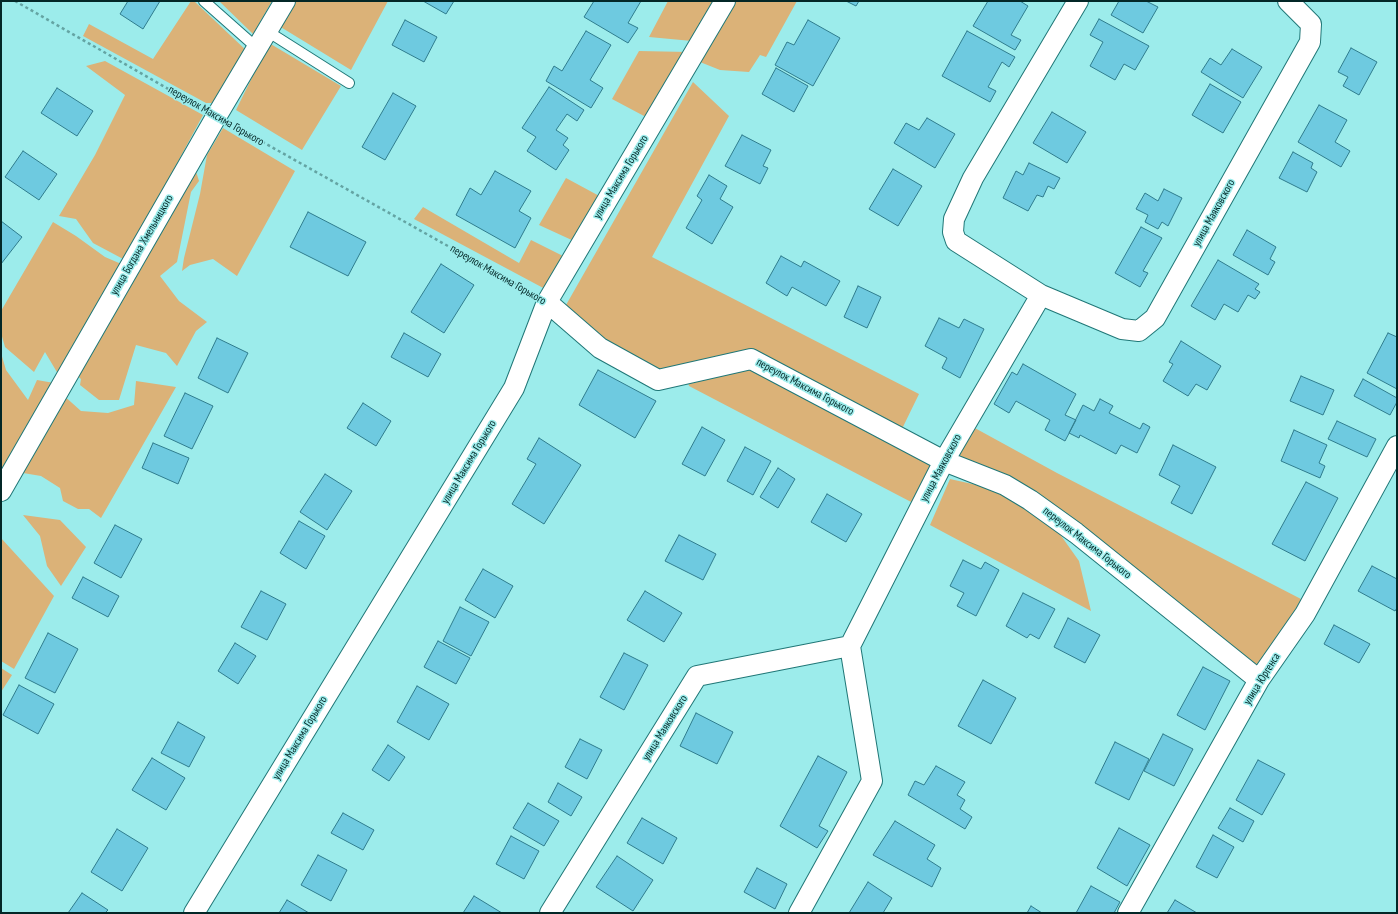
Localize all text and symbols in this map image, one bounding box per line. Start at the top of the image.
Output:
street label: переулок Максима Горького [166,83,266,149]
street label: улица Максима Горького [591,133,651,221]
street label: улица Маяковского [1190,177,1238,249]
street label: улица Богдана Хмельницкого [108,192,176,298]
street label: переулок Максима Горького [448,242,548,308]
street label: переулок Максима Горького [754,356,856,418]
street label: улица Максима Горького [439,418,499,506]
street label: улица Маяковского [918,432,964,504]
street label: переулок Максима Горького [1040,504,1134,582]
street label: улица Юргенса [1241,651,1283,707]
street label: улица Маяковского [640,693,690,763]
street label: улица Максима Горького [270,694,330,782]

